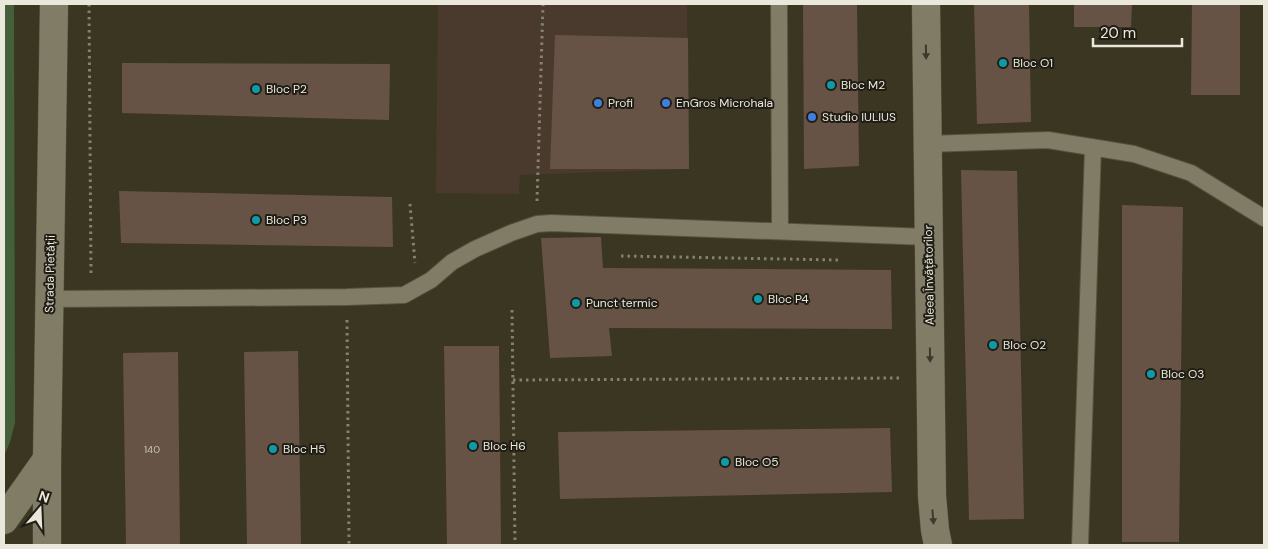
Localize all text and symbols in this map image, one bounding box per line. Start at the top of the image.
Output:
scale bar [1093,15,1182,47]
text: 20 m [1100,23,1136,43]
one-way arrow [922,45,930,61]
place label: Bloc O1 [1013,55,1053,71]
marker: Bloc O1 [997,57,1009,69]
place label: Bloc M2 [841,77,885,93]
marker: Bloc M2 [825,79,837,91]
place label: Bloc P2 [266,81,307,97]
marker: Bloc P2 [250,83,262,95]
place label: Profi [608,95,633,111]
place label: EnGros Microhala [676,95,773,111]
marker: Profi [592,97,604,109]
marker: EnGros Microhala [660,97,672,109]
place label: Studio IULIUS [822,109,896,125]
marker: Studio IULIUS [806,111,818,123]
place label: Bloc P3 [266,212,307,228]
marker: Bloc P3 [250,214,262,226]
street label: Aleea Învățătorilor [920,224,938,325]
street label: Strada Pietății [41,235,59,313]
place label: Bloc P4 [768,291,809,307]
marker: Bloc P4 [752,293,764,305]
place label: Punct termic [586,295,658,311]
marker: Punct termic [570,297,582,309]
place label: Bloc O2 [1003,337,1046,353]
marker: Bloc O2 [987,339,999,351]
one-way arrow [926,347,934,363]
place label: Bloc O3 [1161,366,1204,382]
marker: Bloc O3 [1145,368,1157,380]
place label: Bloc H6 [483,438,526,454]
marker: Bloc H6 [467,440,479,452]
place label: Bloc H5 [283,441,326,457]
house number: 140 [144,443,160,456]
marker: Bloc H5 [267,443,279,455]
place label: Bloc O5 [735,454,779,470]
marker: Bloc O5 [719,456,731,468]
north arrow [15,484,65,534]
text: N [36,487,52,507]
one-way arrow [930,510,938,526]

